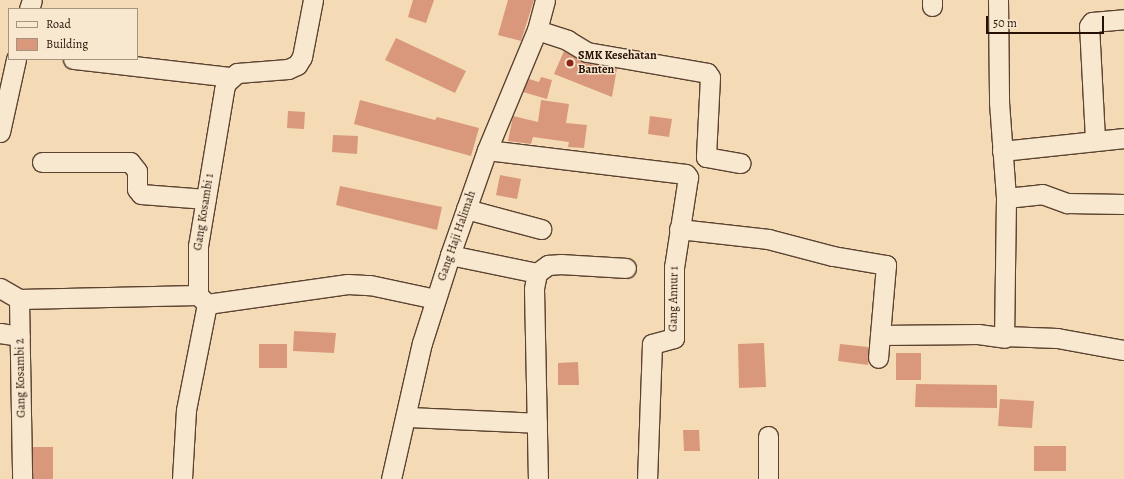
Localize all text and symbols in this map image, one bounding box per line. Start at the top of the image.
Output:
legend [8,8,138,60]
scale bar [988,8,1106,34]
text: 50 m [993,15,1017,31]
text: Road [46,16,71,32]
text: Building [46,36,88,52]
place label: SMK Kesehatan Banten [578,49,657,77]
marker: SMK Kesehatan Banten [565,58,575,68]
street label: Gang Kosambi 1 [191,172,217,252]
street label: Gang Haji Halimah [435,189,479,283]
street label: Gang Annur 1 [666,266,682,332]
street label: Gang Kosambi 2 [13,338,29,418]

